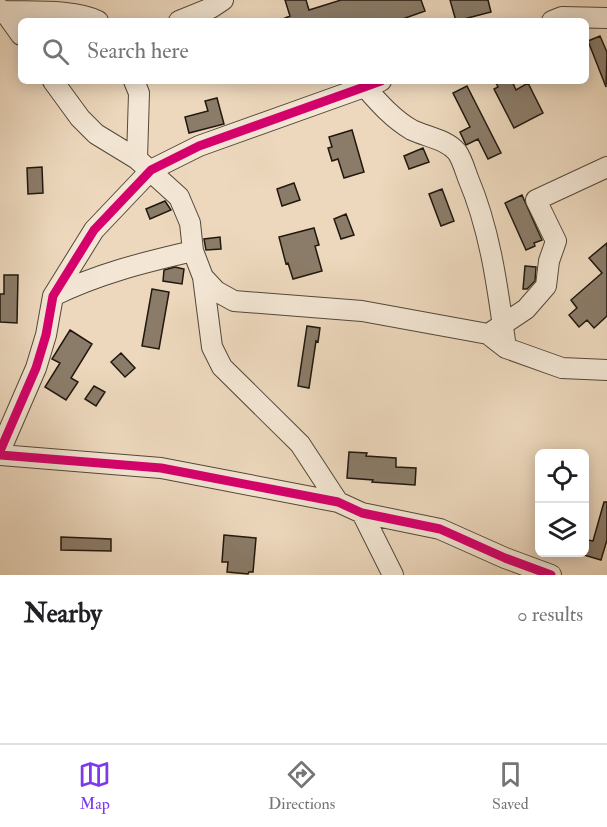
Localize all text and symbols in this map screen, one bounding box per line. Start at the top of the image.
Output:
search box [18,18,589,84]
icon: search [39,35,72,68]
text: Search here [87,37,189,65]
map controls [535,449,589,557]
button: locate [535,449,589,503]
button: layers [535,503,589,557]
text: Nearby [24,598,102,630]
text: 0 results [517,602,583,627]
tab: Map [78,758,111,814]
tab: Directions [268,758,335,814]
tab: Saved [492,758,529,814]

